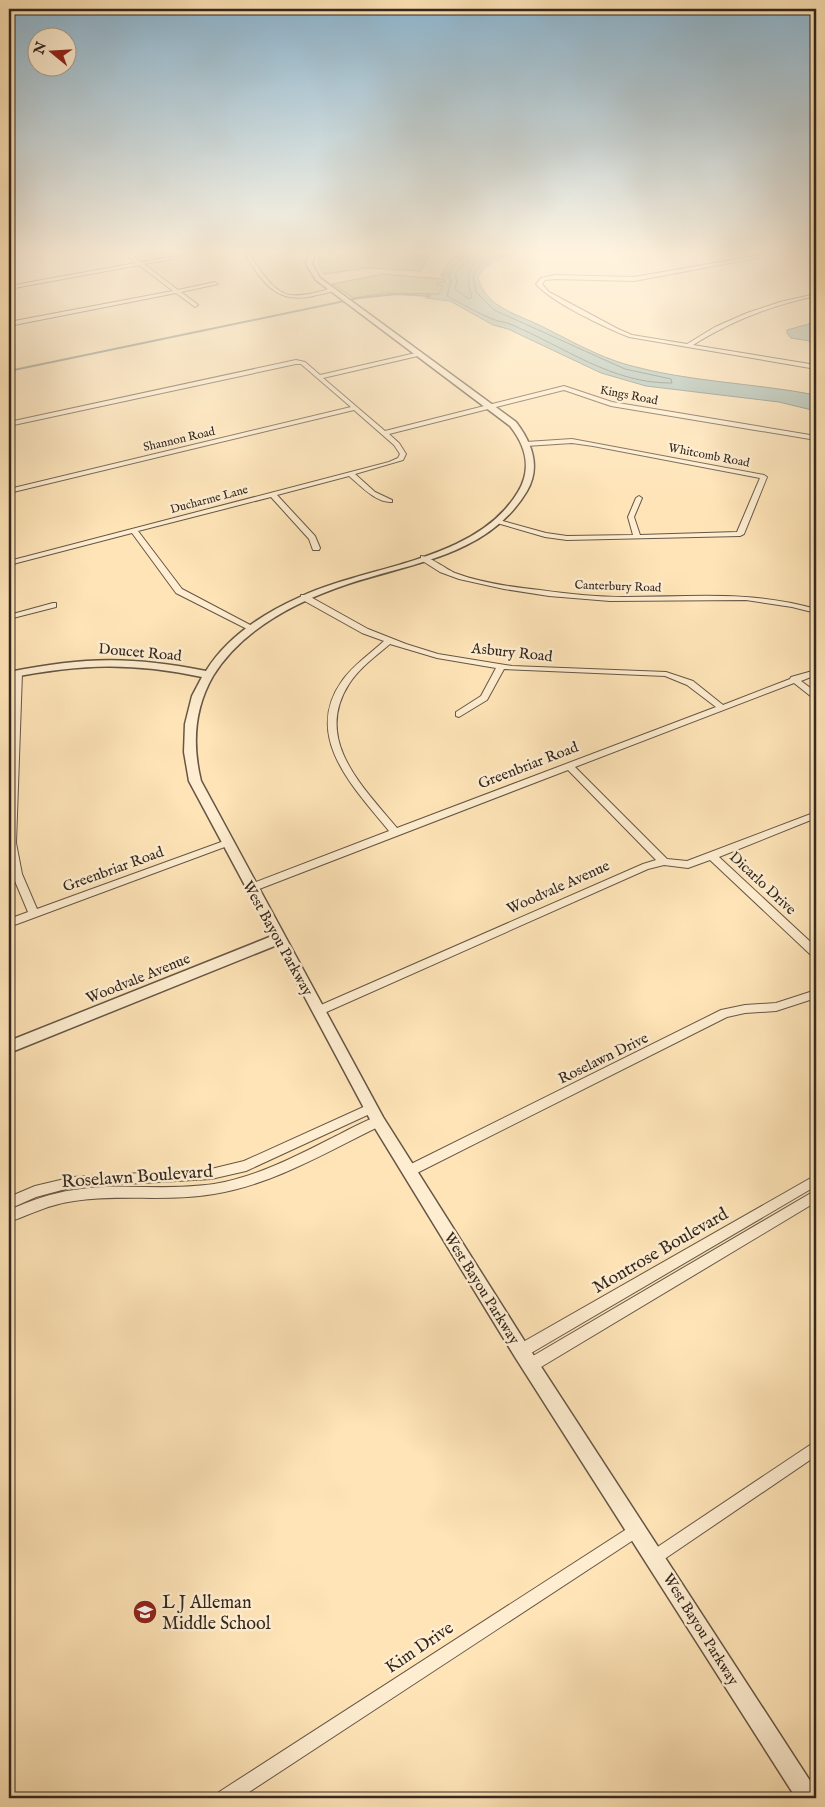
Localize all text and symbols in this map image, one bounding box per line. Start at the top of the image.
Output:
north arrow [28,28,78,78]
text: N [30,40,51,58]
street label: Kings Road [599,383,660,409]
street label: Shannon Road [142,424,217,455]
street label: Whitcomb Road [667,440,751,471]
street label: Ducharme Lane [169,482,250,517]
street label: Canterbury Road [574,577,662,596]
street label: Doucet Road [98,639,183,666]
street label: Asbury Road [470,639,554,666]
street label: Greenbriar Road [475,737,582,793]
street label: Greenbriar Road [60,842,167,896]
street label: Dicarlo Drive [725,848,800,919]
street label: Woodvale Avenue [504,856,613,919]
street label: West Bayou Parkway [238,877,317,1000]
street label: Woodvale Avenue [83,949,193,1008]
street label: Roselawn Drive [555,1028,652,1088]
street label: Roselawn Boulevard [61,1161,214,1194]
street label: Montrose Boulevard [589,1203,733,1299]
street label: West Bayou Parkway [439,1229,524,1348]
street label: West Bayou Parkway [658,1570,743,1689]
place label: L J Alleman Middle School [162,1592,271,1636]
school or university icon: L J Alleman Middle School [132,1599,158,1625]
street label: Kim Drive [381,1617,458,1679]

